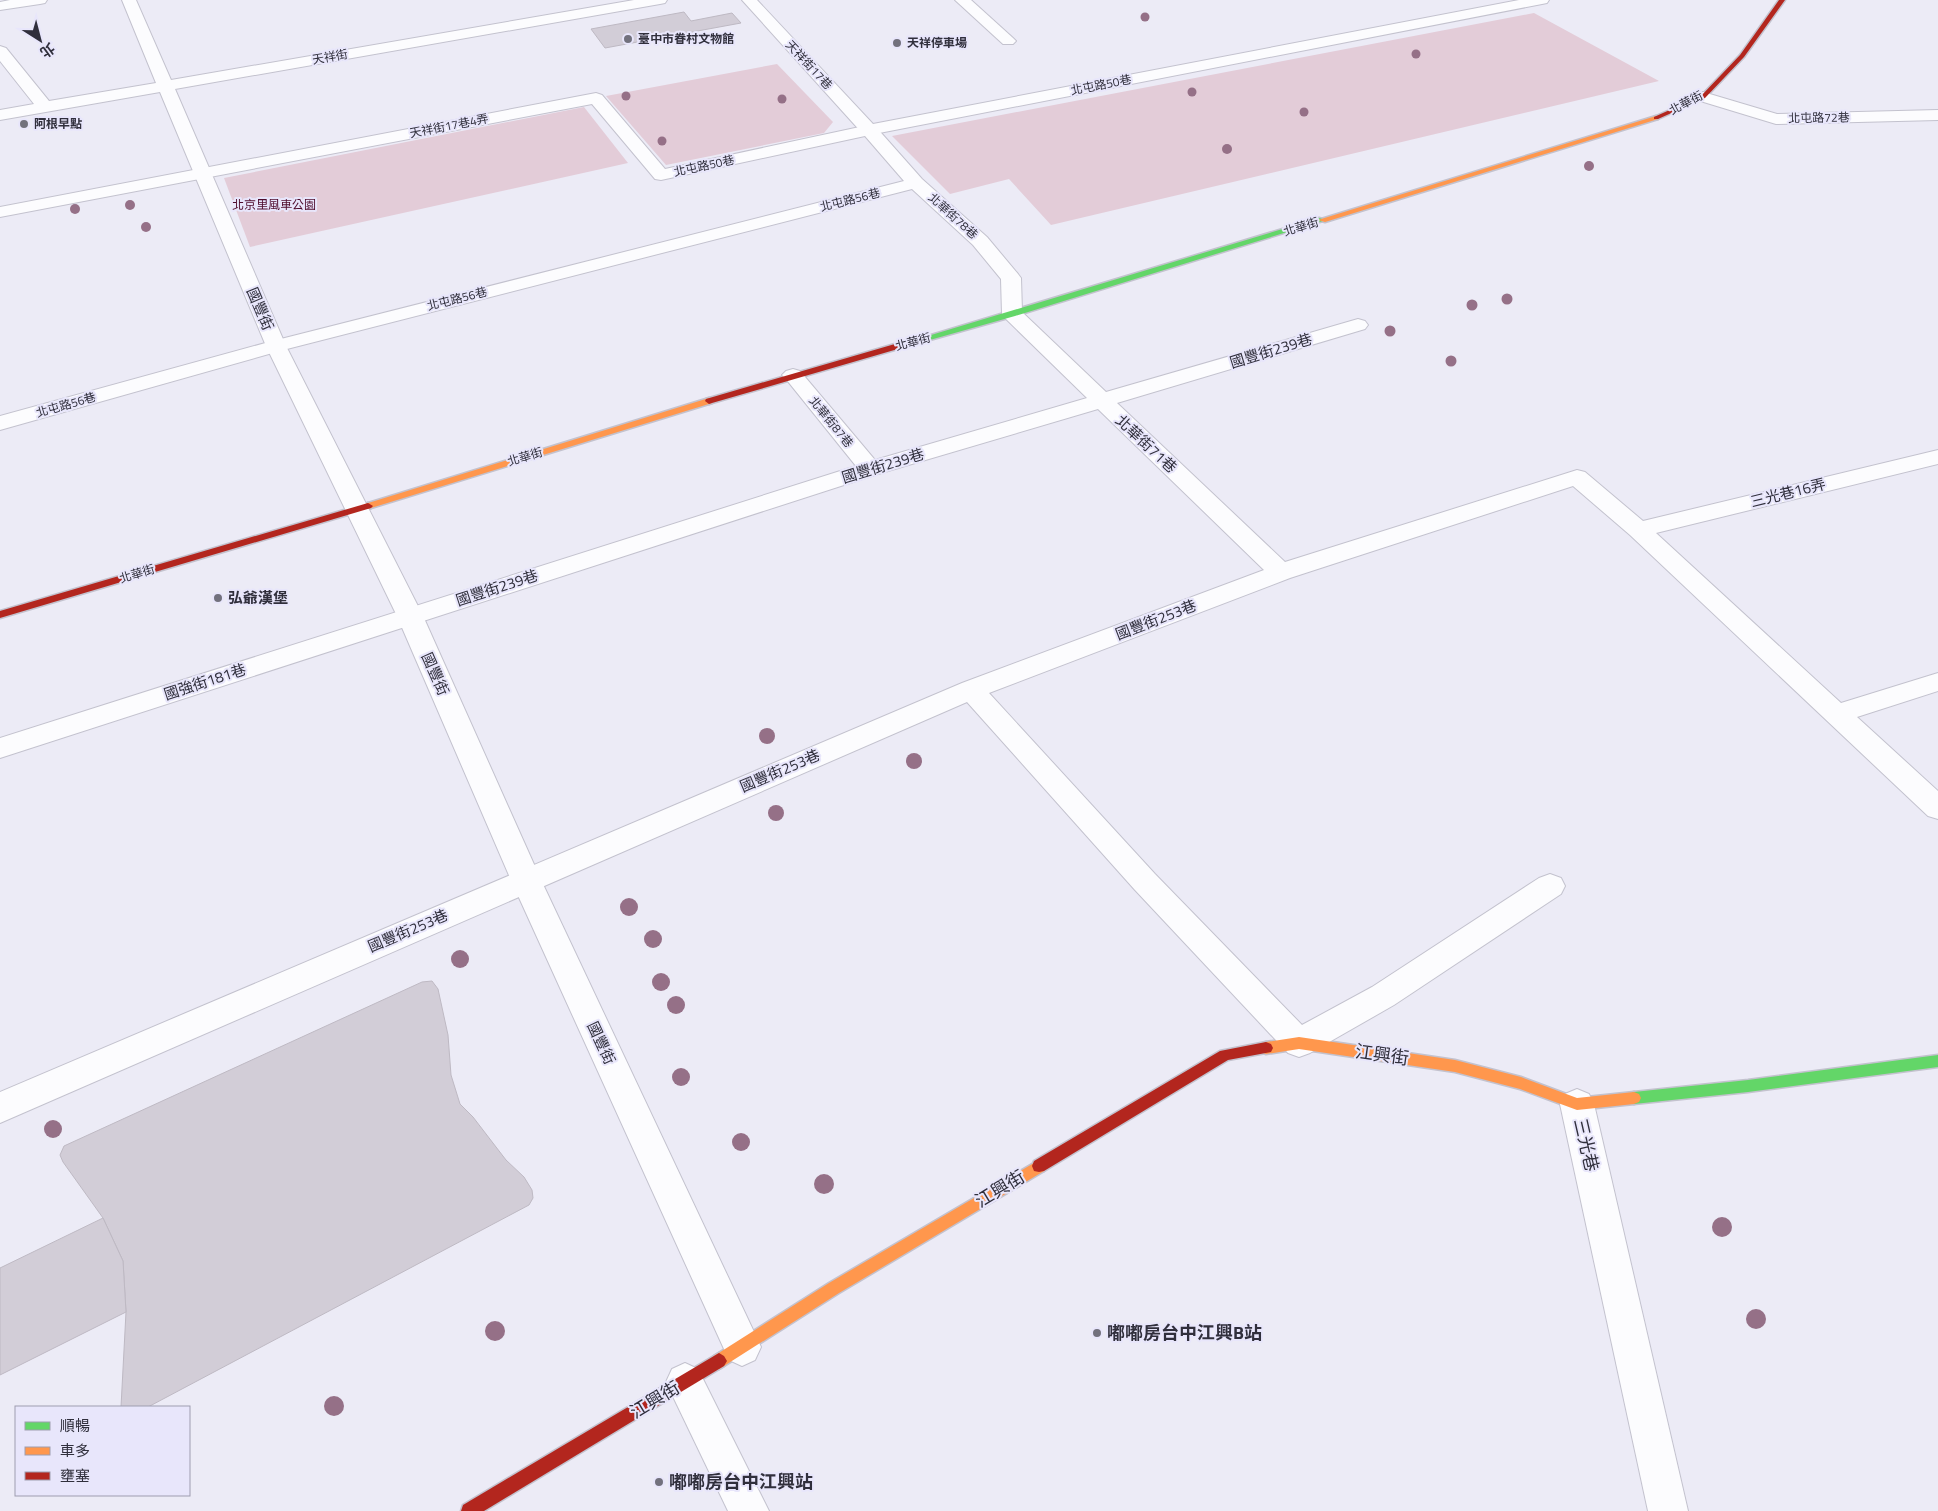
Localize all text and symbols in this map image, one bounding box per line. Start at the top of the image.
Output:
north arrow [15,15,65,65]
place label: 臺中市眷村文物館 [638,29,734,48]
marker: 臺中市眷村文物館 [622,33,634,45]
place label: 天祥停車場 [907,33,967,52]
street label: 天祥街17巷 [781,36,837,94]
marker: 天祥停車場 [891,37,903,49]
text: 北 [36,38,60,64]
street label: 天祥街 [311,44,349,69]
street label: 北屯路50巷 [1069,69,1133,100]
street label: 北華街 [1665,86,1706,119]
street label: 北屯路72巷 [1788,107,1850,128]
street label: 天祥街17巷4弄 [408,109,490,142]
place label: 阿根早點 [34,114,82,133]
marker: 阿根早點 [18,118,30,130]
street label: 北屯路50巷 [672,150,736,181]
street label: 北屯路56巷 [818,183,882,216]
street label: 北華街78巷 [924,188,983,243]
park label: 北京里風車公園 [232,195,316,214]
street label: 北華街 [1281,212,1321,241]
street label: 北屯路56巷 [425,282,489,315]
street label: 國豐街 [241,284,280,334]
street label: 國豐街239巷 [1227,327,1315,374]
street label: 北華街 [893,328,933,355]
street label: 北屯路56巷 [34,387,98,422]
street label: 北華街87巷 [805,392,858,452]
street label: 北華街71巷 [1110,409,1182,478]
street label: 北華街 [505,442,545,471]
street label: 國豐街239巷 [839,442,927,489]
street label: 三光巷16弄 [1748,472,1828,513]
street label: 北華街 [117,559,157,588]
street label: 國豐街239巷 [453,563,541,612]
place label: 弘爺漢堡 [228,586,288,609]
marker: 弘爺漢堡 [212,592,224,604]
street label: 國豐街253巷 [1112,594,1200,646]
street label: 國豐街 [416,649,455,699]
street label: 國強街181巷 [161,657,249,706]
street label: 國豐街253巷 [736,743,824,798]
street label: 國豐街253巷 [364,903,452,958]
street label: 國豐街 [582,1018,621,1068]
street label: 江興街 [1353,1037,1411,1072]
street label: 三光巷 [1567,1116,1606,1174]
street label: 江興街 [970,1163,1030,1214]
place label: 嘟嘟房台中江興B站 [1107,1319,1262,1346]
marker: 嘟嘟房台中江興B站 [1091,1327,1103,1339]
street label: 江興街 [625,1374,685,1425]
legend [15,1406,190,1496]
text: 順暢 [60,1414,90,1437]
text: 車多 [60,1439,90,1462]
text: 壅塞 [60,1464,90,1487]
place label: 嘟嘟房台中江興站 [669,1468,813,1495]
marker: 嘟嘟房台中江興站 [653,1476,665,1488]

